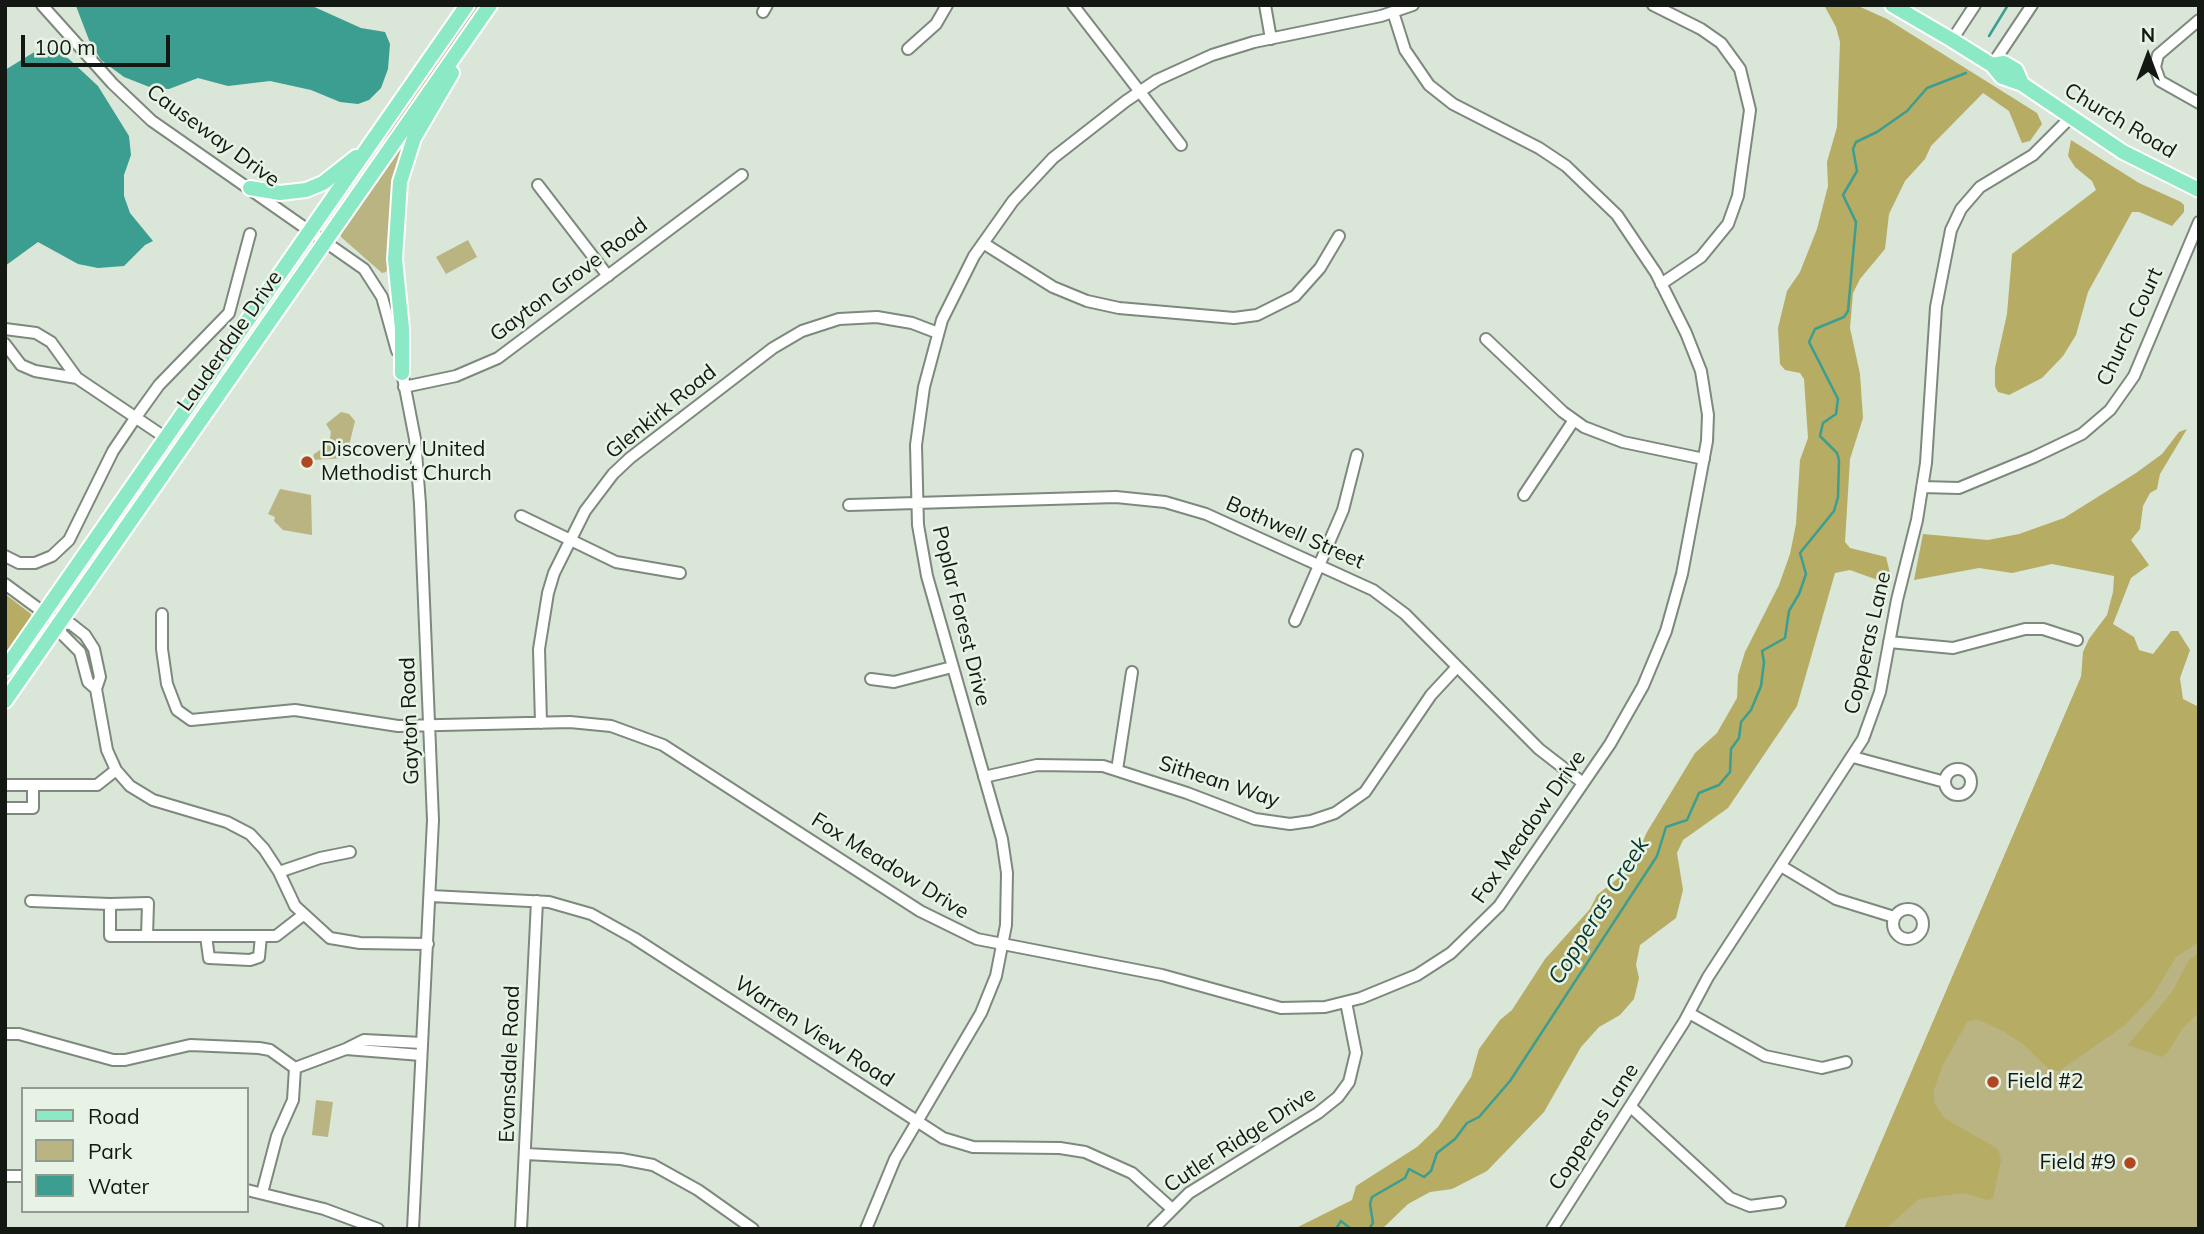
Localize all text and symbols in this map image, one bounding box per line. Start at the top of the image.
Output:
scale bar [24,21,173,65]
north arrow [2113,21,2183,91]
text: N [2141,23,2155,47]
text: 100 m [34,34,96,60]
street label: Church Road [2060,78,2180,164]
street label: Causeway Drive [142,79,284,193]
street label: Gayton Grove Road [485,213,653,347]
street label: Church Court [2092,264,2168,390]
street label: Lauderdale Drive [172,266,288,416]
street label: Glenkirk Road [600,360,722,464]
place label: Discovery United Methodist Church [321,437,492,487]
marker: Discovery United Methodist Church [299,454,315,470]
street label: Bothwell Street [1222,491,1368,575]
street label: Poplar Forest Drive [926,523,996,709]
street label: Copperas Lane [1839,569,1897,717]
street label: Gayton Road [395,657,425,785]
street label: Fox Meadow Drive [1467,746,1591,908]
street label: Sithean Way [1156,751,1282,813]
street label: Fox Meadow Drive [807,807,973,925]
water label: Copperas Creek [1543,832,1655,990]
street label: Warren View Road [729,971,899,1093]
street label: Evansdale Road [495,985,525,1143]
street label: Copperas Lane [1544,1059,1644,1195]
place label: Field #2 [2007,1069,2084,1095]
marker: Field #2 [1985,1074,2001,1090]
street label: Cutler Ridge Drive [1160,1082,1320,1198]
legend [21,1087,248,1213]
text: Road [88,1103,139,1129]
text: Park [88,1138,132,1164]
place label: Field #9 [2039,1150,2116,1176]
marker: Field #9 [2122,1155,2138,1171]
text: Water [88,1173,149,1199]

